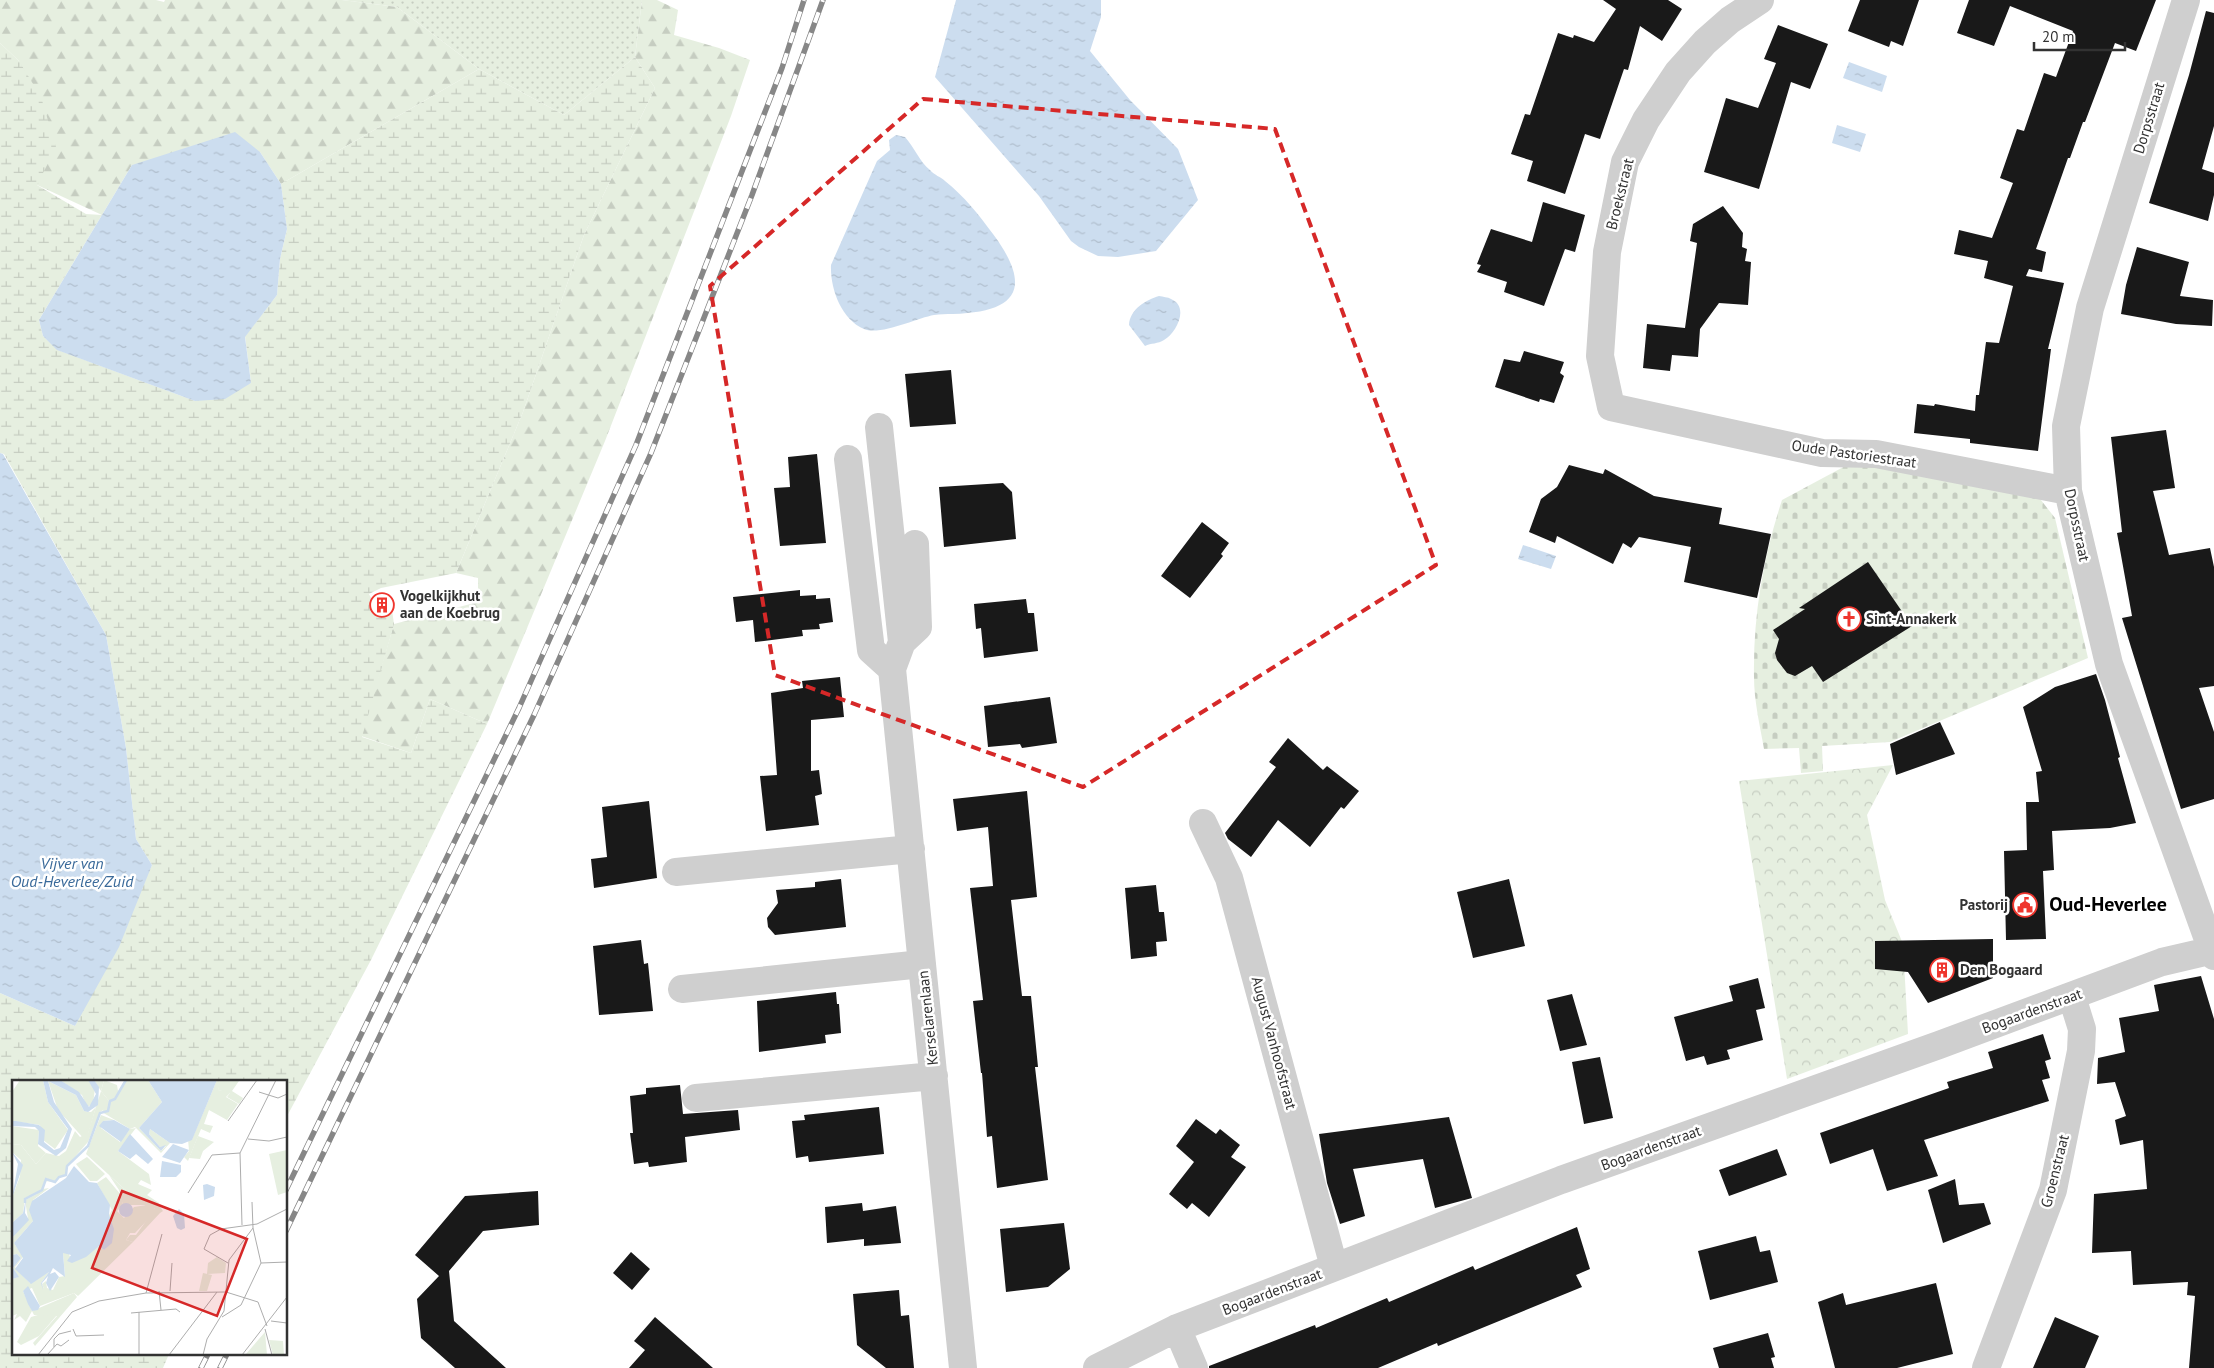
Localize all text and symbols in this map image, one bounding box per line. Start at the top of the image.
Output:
scale bar [2034,20,2125,52]
text: 20 m [2042,27,2075,46]
street label: Dorpsstraat [2129,80,2168,156]
street label: Broekstraat [1601,156,1638,232]
street label: Oude Pastoriestraat [1790,435,1918,472]
street label: Dorpsstraat [2061,487,2094,563]
place label: Vogelkijkhut aan de Koebrug [399,586,500,622]
building icon: Vogelkijkhut aan de Koebrug [369,592,395,618]
church icon: Sint-Annakerk [1836,606,1862,632]
place label: Sint-Annakerk [1866,609,1957,628]
water label: Vijver van Oud-Heverlee/Zuid [11,853,134,891]
district label: Oud-Heverlee [2049,891,2167,917]
public building icon: Pastorij [2012,892,2038,918]
place label: Pastorij [1960,895,2008,914]
building icon: Den Bogaard [1929,957,1955,983]
place label: Den Bogaard [1960,960,2043,979]
street label: Kerselarenlaan [913,970,942,1066]
street label: August Vanhoofstraat [1248,974,1301,1111]
street label: Bogaardenstraat [1979,984,2085,1037]
inset map [12,1080,288,1356]
street label: Bogaardenstraat [1598,1121,1704,1174]
street label: Groenstraat [2036,1132,2073,1209]
street label: Bogaardenstraat [1219,1264,1324,1319]

